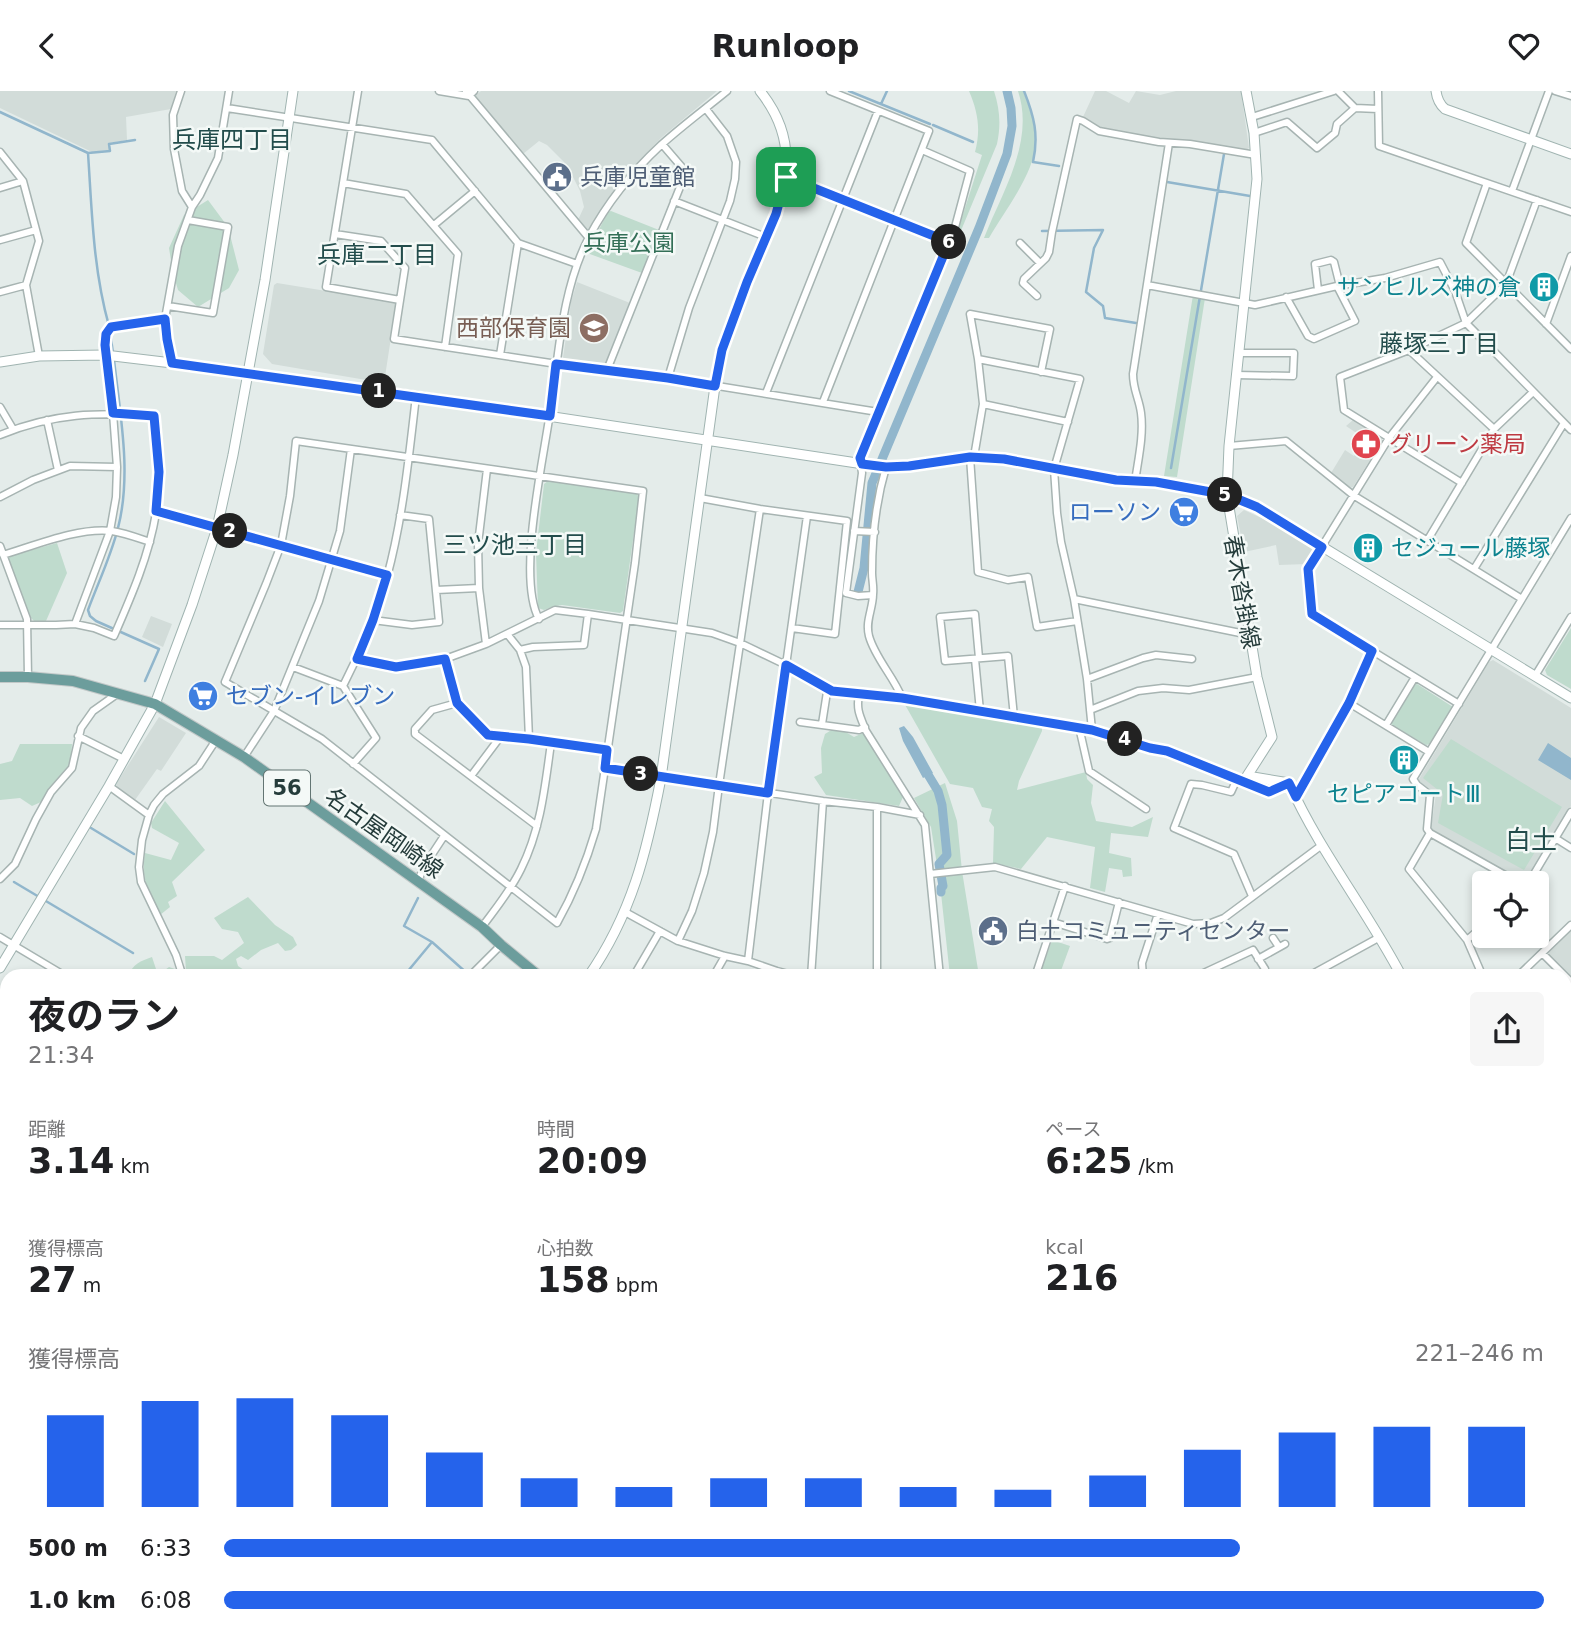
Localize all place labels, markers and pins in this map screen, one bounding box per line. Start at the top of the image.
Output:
pin [756,147,816,207]
public building icon: 兵庫児童館 [540,160,574,194]
place label: 兵庫児童館 [580,164,695,190]
pin: 6 [932,225,967,259]
building icon: サンヒルズ神の倉 [1527,270,1561,304]
place label: サンヒルズ神の倉 [1337,274,1521,300]
school or university icon: 西部保育園 [577,311,611,345]
place label: 西部保育園 [456,315,571,341]
pin: 1 [362,373,396,409]
pharmacy icon: グリーン薬局 [1349,427,1383,461]
place label: グリーン薬局 [1389,431,1526,457]
pin: 5 [1208,477,1242,513]
supermarket icon: ローソン [1167,495,1201,529]
place label: ローソン [1069,499,1161,525]
pin: 2 [212,513,247,549]
building icon: セジュール藤塚 [1351,531,1385,565]
place label: セジュール藤塚 [1391,535,1550,561]
supermarket icon: セブン-イレブン [186,679,220,713]
place label: セブン-イレブン [226,683,395,709]
pin: 4 [1108,721,1142,757]
building icon: セピアコートⅢ [1387,743,1421,777]
pin: 3 [624,757,658,791]
place label: セピアコートⅢ [1327,781,1481,807]
public building icon: 白土コミュニティセンター [976,914,1010,948]
place label: 白土コミュニティセンター [1016,918,1291,944]

